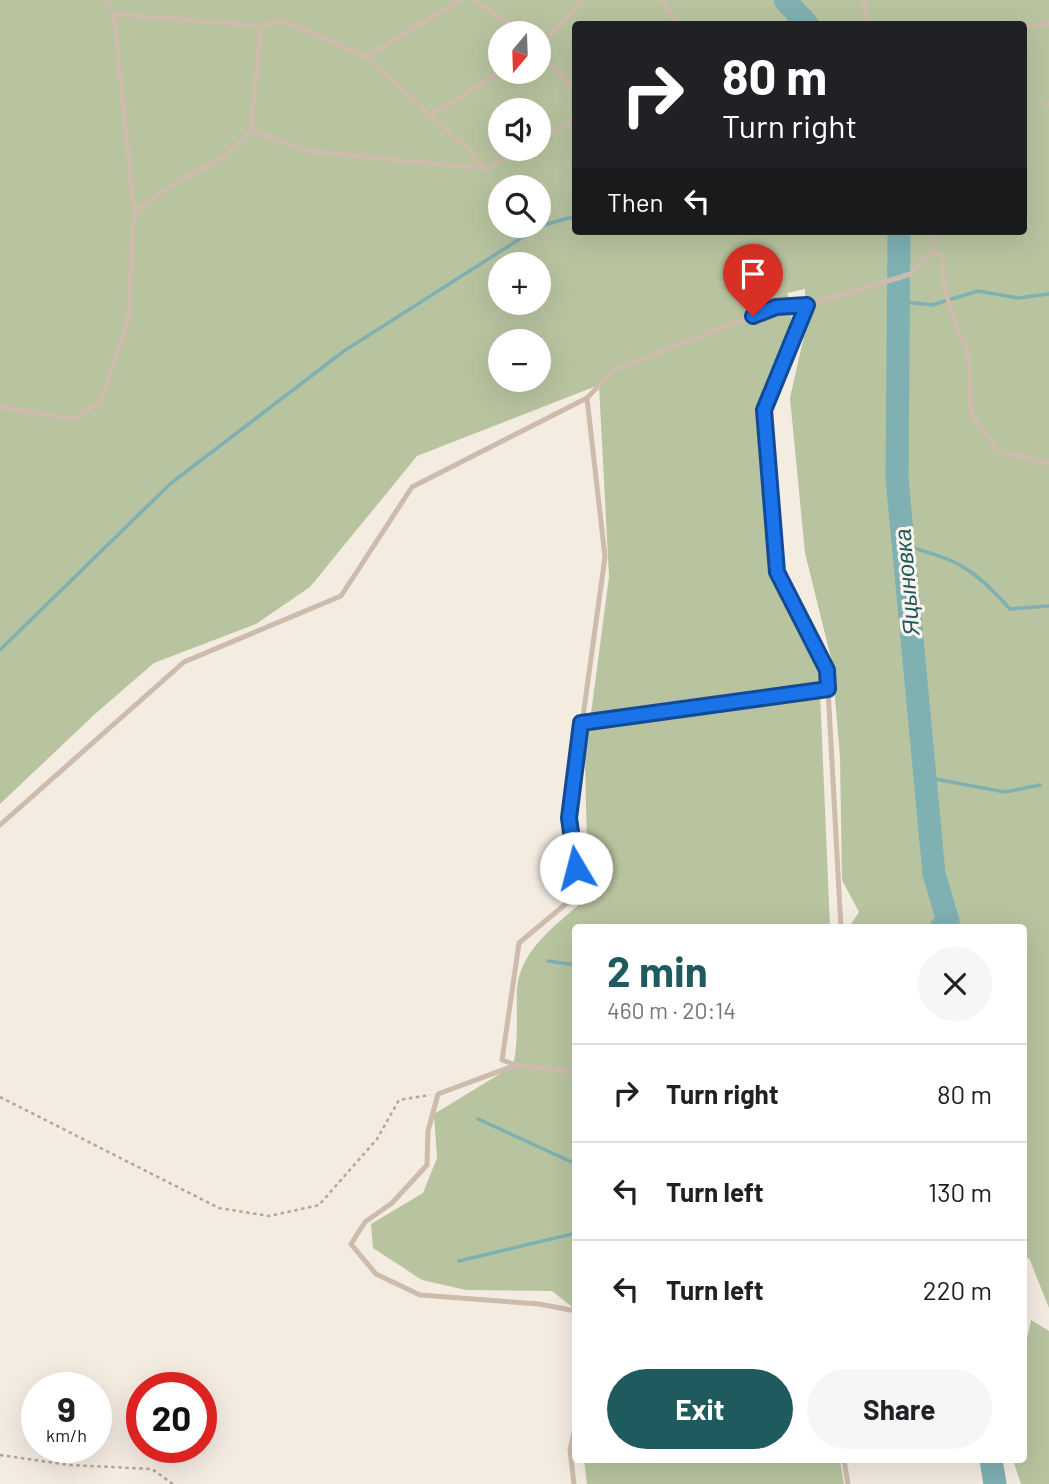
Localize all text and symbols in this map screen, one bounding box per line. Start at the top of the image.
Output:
north arrow [488,21,551,84]
map controls [488,21,551,392]
text: 80 m [722,46,827,105]
icon: right [607,49,698,140]
button: sound [488,98,551,161]
text: Turn right [722,106,857,144]
button: search [488,175,551,238]
icon: left [678,182,716,220]
text: Then [607,186,664,217]
pin [723,244,783,316]
button: + [488,252,551,315]
icon: arrive [734,255,772,293]
button: − [488,329,551,392]
water label: Яцыновка [887,528,925,638]
position arrow [539,831,613,905]
text: 2 min [607,945,708,995]
button: close [918,947,992,1021]
text: 460 m · 20:14 [607,996,736,1024]
icon: right [607,1074,645,1112]
text: Turn right [666,1078,779,1109]
text: 80 m [937,1078,992,1109]
icon: left [607,1172,645,1210]
text: Turn left [666,1176,764,1207]
text: 130 m [928,1176,992,1207]
icon: left [607,1270,645,1308]
text: Turn left [666,1274,764,1305]
text: 220 m [923,1274,992,1305]
button: Exit [607,1369,793,1449]
button: Share [807,1369,992,1449]
speed limit sign: 20 [126,1372,217,1463]
text: 9 [57,1387,76,1429]
text: km/h [46,1424,87,1446]

